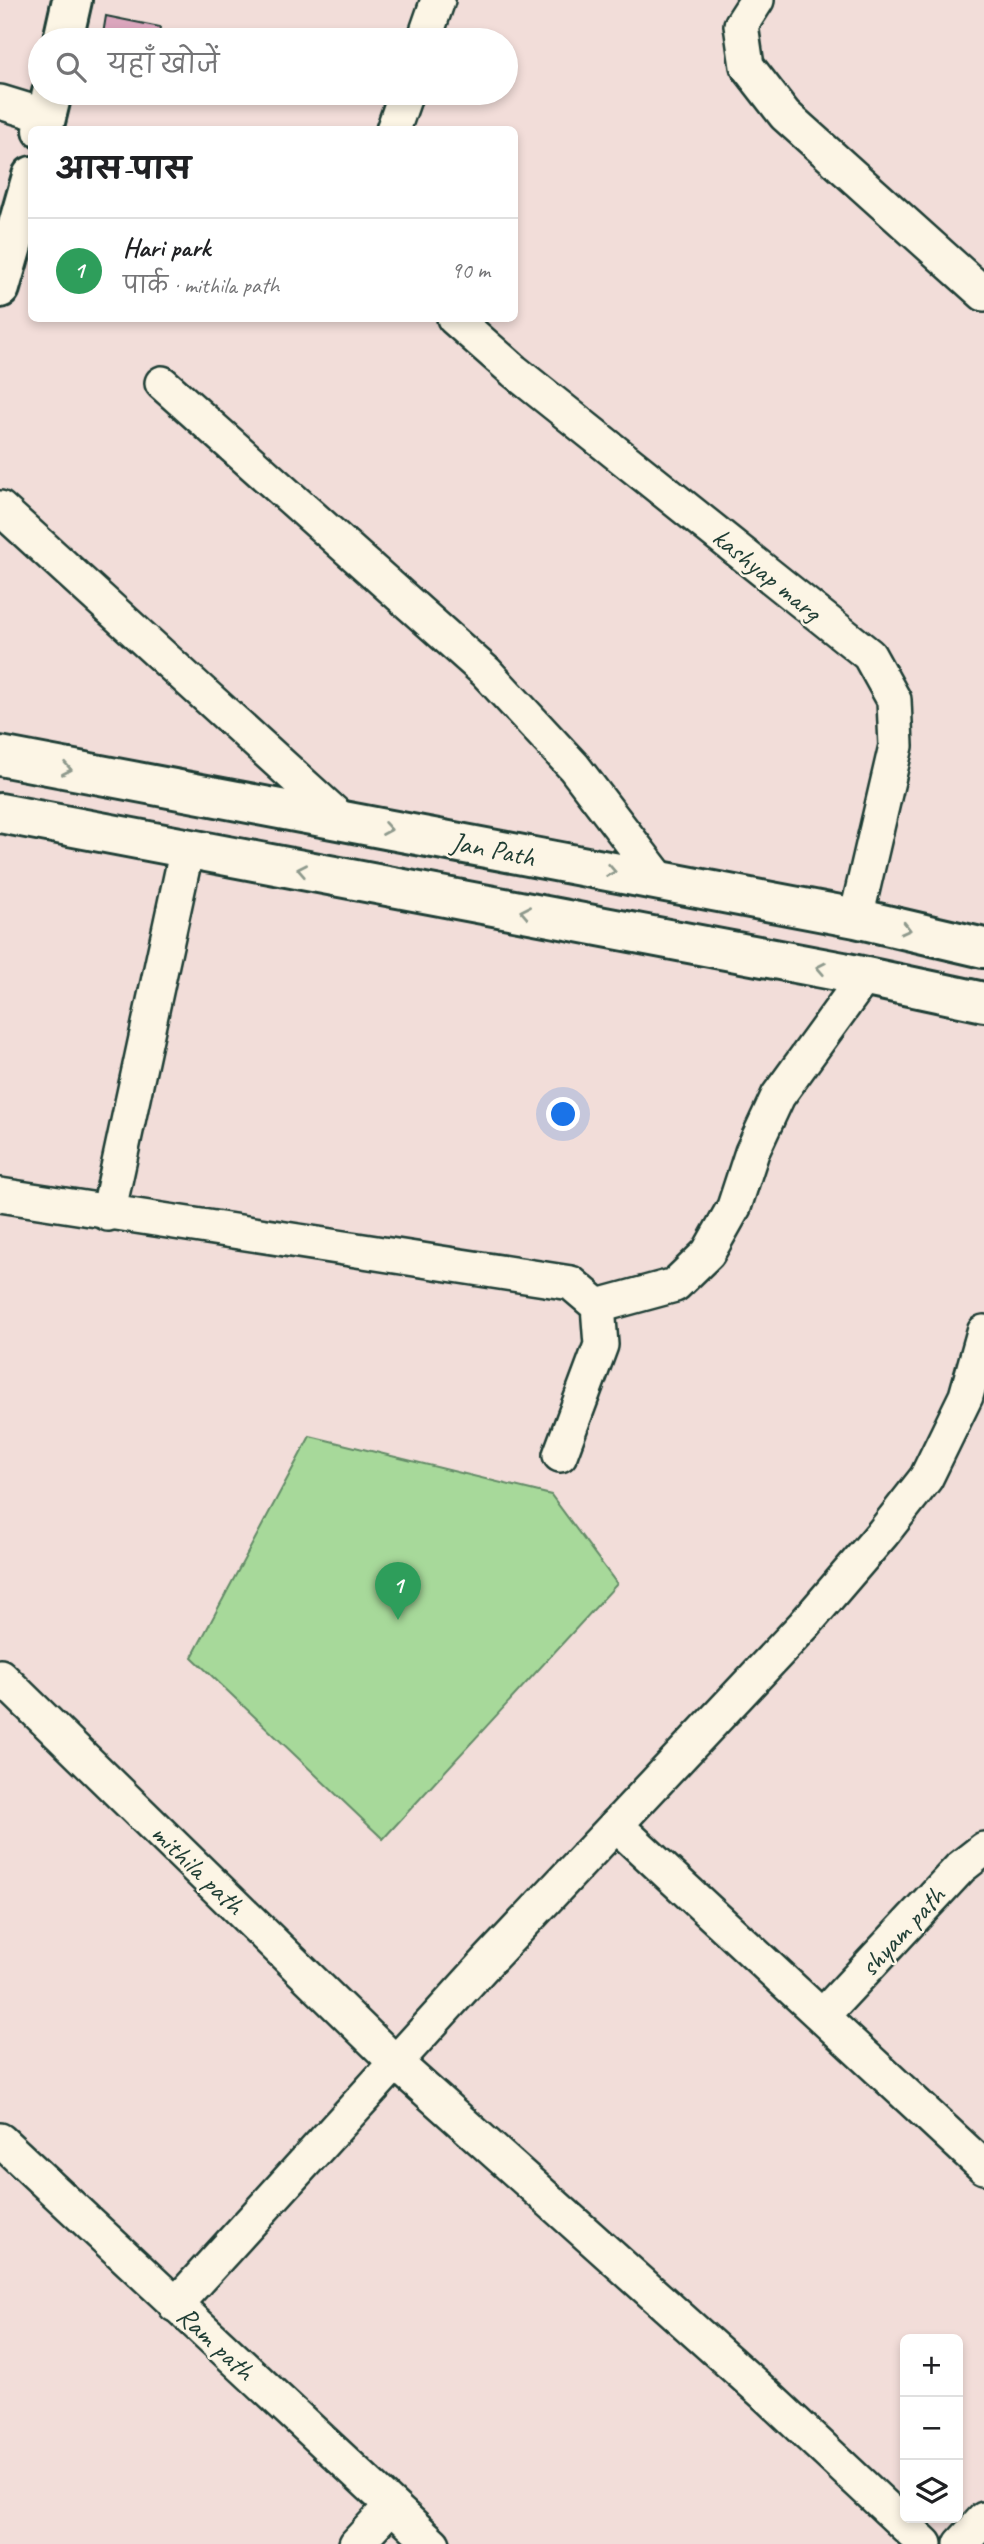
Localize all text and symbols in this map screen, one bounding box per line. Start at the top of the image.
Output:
search box [28,28,518,105]
icon: search [52,48,90,86]
text: यहाँ खोजें [108,48,219,81]
text: आस-पास [56,150,191,188]
text: Hari park [123,231,210,264]
text: 1 [74,256,84,285]
text: 90 m [451,256,490,285]
text: पार्क · mithila path [123,271,279,300]
street label: kashyap marg [705,519,830,630]
one-way arrow [61,761,73,776]
one-way arrow [381,821,393,836]
street label: Jan Path [446,823,538,874]
one-way arrow [605,863,617,878]
one-way arrow [296,864,308,879]
one-way arrow [519,906,531,921]
one-way arrow [900,921,912,935]
one-way arrow [815,961,827,976]
your location [546,1097,580,1131]
pin: 1 [375,1562,421,1620]
street label: mithila path [144,1816,253,1923]
street label: shyam path [851,1877,954,1983]
street label: Ram path [170,2298,264,2389]
map controls [900,2334,963,2523]
button: + [900,2334,963,2397]
button: − [900,2397,963,2460]
button: layers [900,2460,963,2523]

